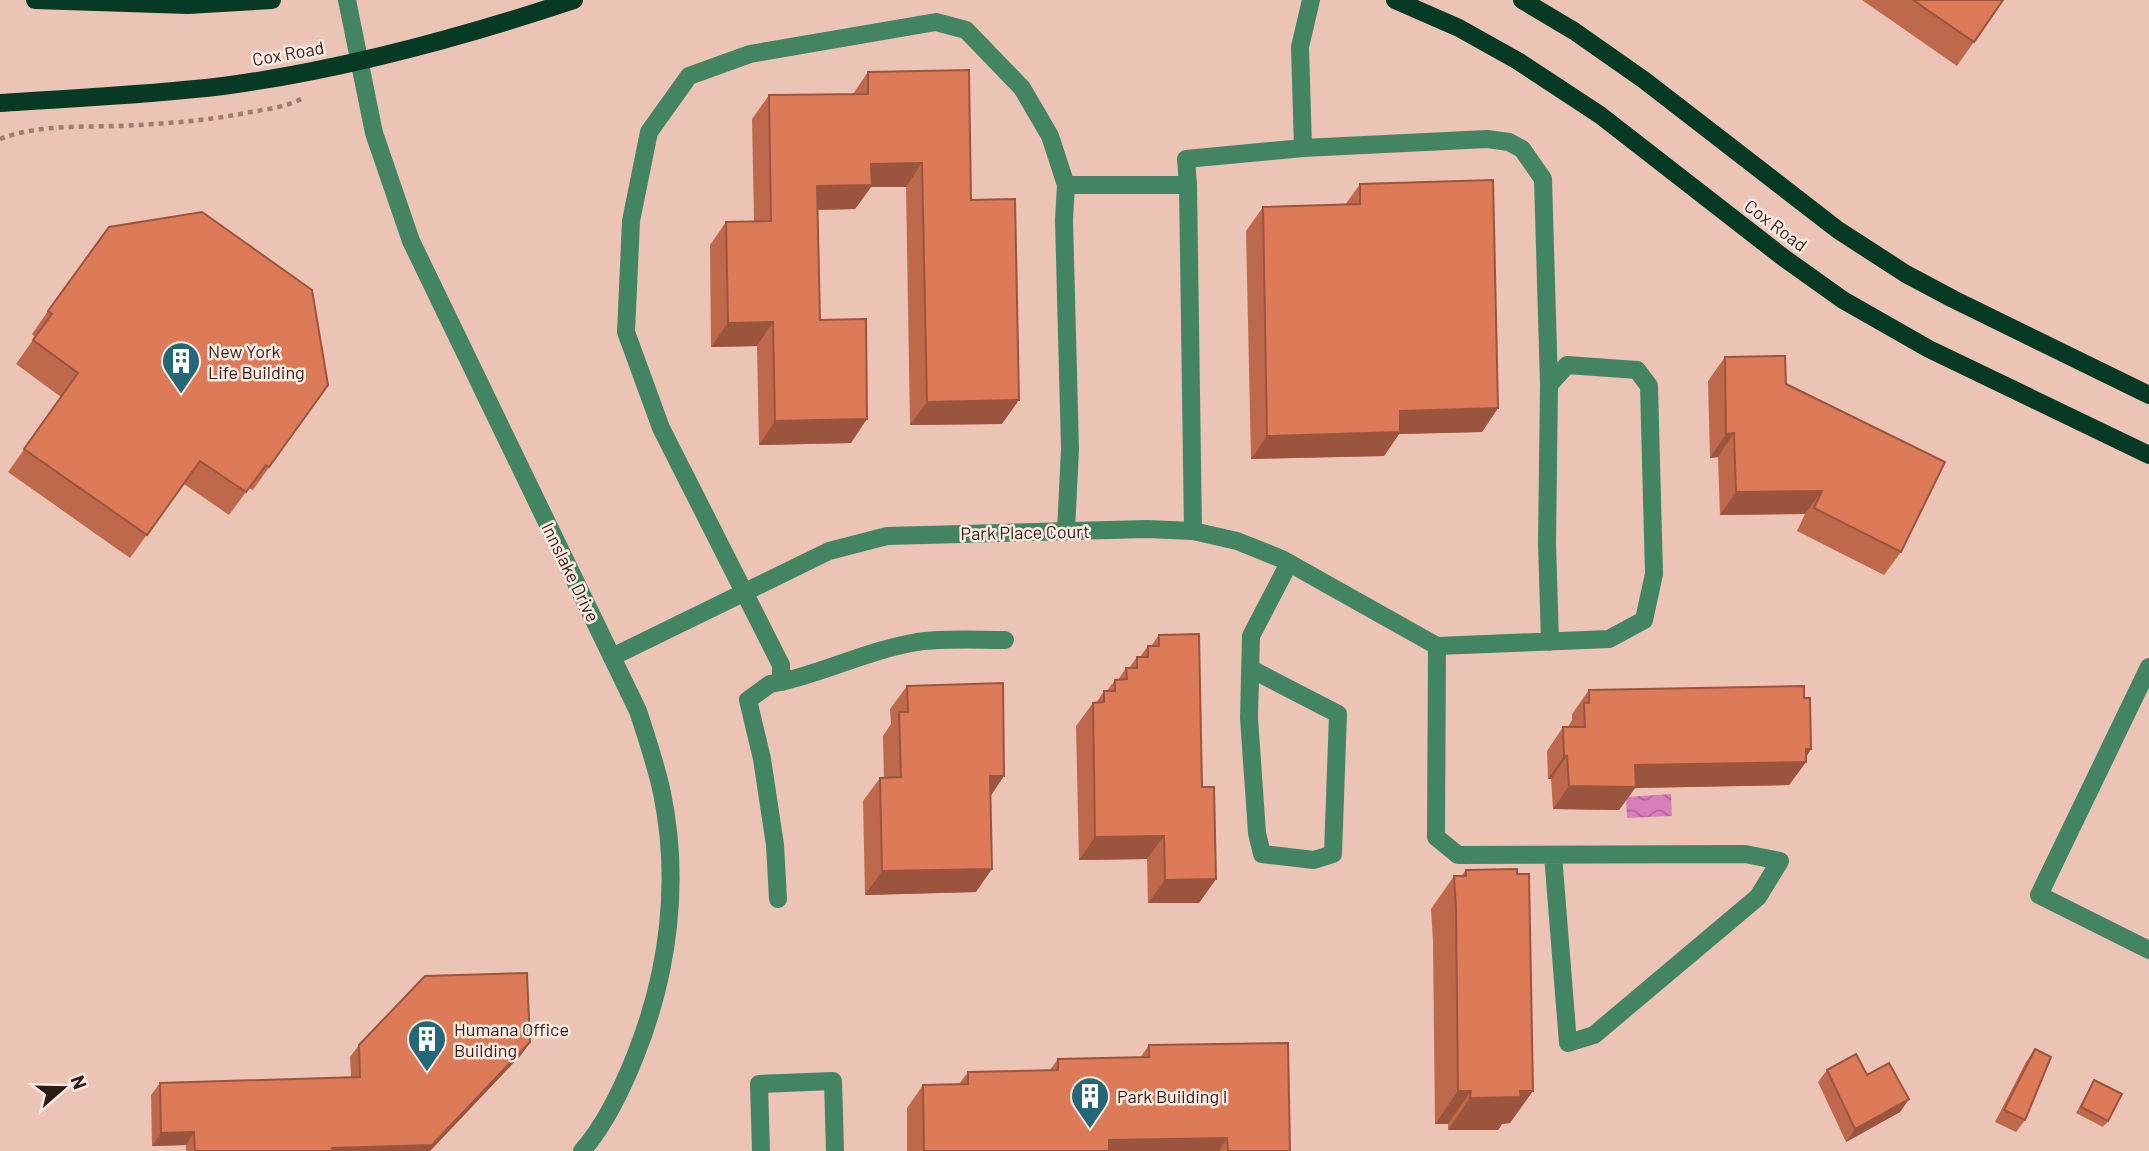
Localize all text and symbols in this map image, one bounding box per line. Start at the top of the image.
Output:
street label: Cox Road [250,36,326,70]
street label: Cox Road [1740,194,1812,256]
building icon: New York Life Building [160,340,202,395]
place label: New York Life Building [208,340,305,383]
street label: Innslake Drive [537,519,605,625]
street label: Park Place Court [960,520,1090,544]
building icon: Humana Office Building [406,1018,448,1073]
place label: Humana Office Building [454,1018,569,1061]
north arrow [28,1053,98,1123]
text: N [66,1072,92,1092]
building icon: Park Building I [1069,1075,1111,1130]
place label: Park Building I [1117,1085,1227,1107]

